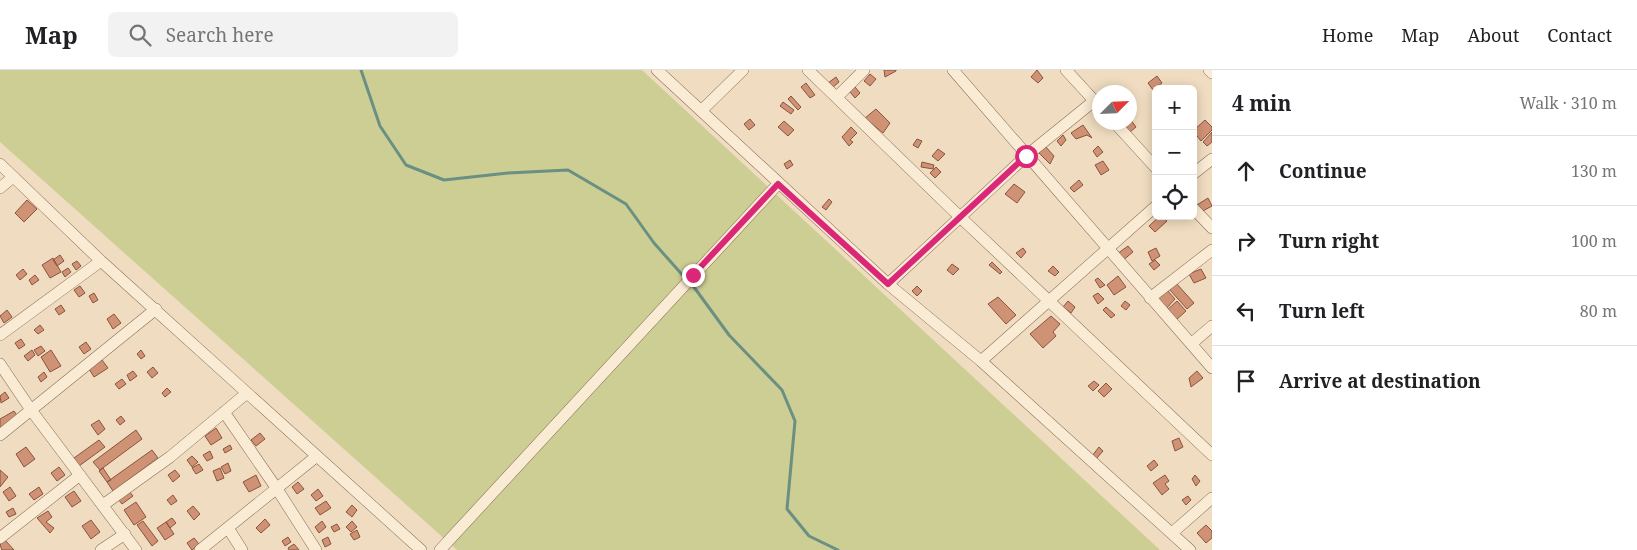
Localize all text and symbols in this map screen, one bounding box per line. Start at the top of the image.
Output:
search box [108,12,458,57]
text: Map [25,18,78,51]
icon: search [126,21,154,49]
text: Search here [166,22,274,48]
text: Home [1322,23,1373,47]
text: Map [1401,23,1439,47]
text: About [1467,23,1519,47]
text: Contact [1547,23,1612,47]
north arrow [1092,85,1137,130]
map controls [1152,85,1197,220]
button: + [1152,85,1197,130]
text: 4 min [1232,89,1291,117]
text: Walk · 310 m [1520,92,1617,114]
button: − [1152,130,1197,175]
route start [1015,145,1038,168]
icon: ahead [1232,157,1260,185]
text: Continue [1279,158,1367,184]
text: 130 m [1571,160,1617,182]
button: locate [1152,175,1197,220]
icon: right [1232,227,1260,255]
text: Turn right [1279,228,1379,254]
text: 100 m [1571,230,1617,252]
route end [682,264,705,287]
icon: left [1232,297,1260,325]
text: Turn left [1279,298,1365,324]
text: 80 m [1580,300,1617,322]
icon: arrive [1232,367,1260,395]
text: Arrive at destination [1279,368,1481,394]

